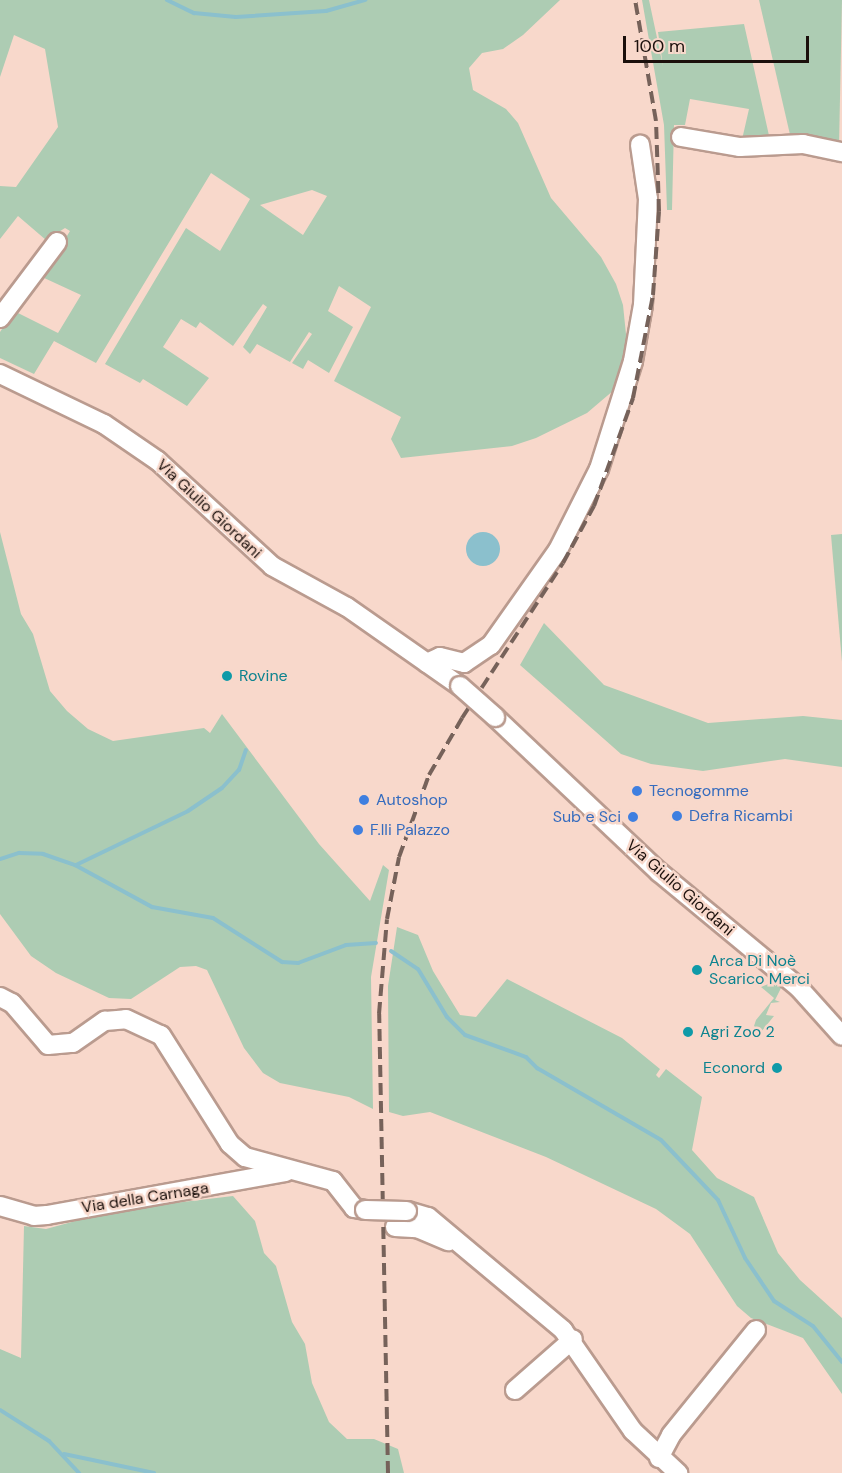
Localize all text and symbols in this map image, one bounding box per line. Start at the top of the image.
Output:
scale bar [626,24,812,62]
text: 100 m [634,34,685,58]
street label: Via Giulio Giordani [152,455,266,563]
place label: Rovine [239,666,288,686]
marker: Rovine [220,669,234,683]
place label: Tecnogomme [649,781,749,801]
marker: Tecnogomme [630,784,644,798]
place label: Autoshop [376,790,448,810]
marker: Autoshop [357,793,371,807]
place label: Defra Ricambi [689,806,793,826]
place label: Sub e Sci [553,807,621,827]
marker: Defra Ricambi [670,809,684,823]
marker: Sub e Sci [626,810,640,824]
place label: F.lli Palazzo [370,820,450,840]
marker: F.lli Palazzo [351,823,365,837]
street label: Via Giulio Giordani [622,836,738,940]
place label: Arca Di Noè Scarico Merci [709,951,810,989]
marker: Arca Di Noè Scarico Merci [690,963,704,977]
place label: Agri Zoo 2 [700,1022,775,1042]
marker: Agri Zoo 2 [681,1025,695,1039]
place label: Econord [703,1058,765,1078]
marker: Econord [770,1061,784,1075]
street label: Via della Carnaga [80,1178,210,1218]

